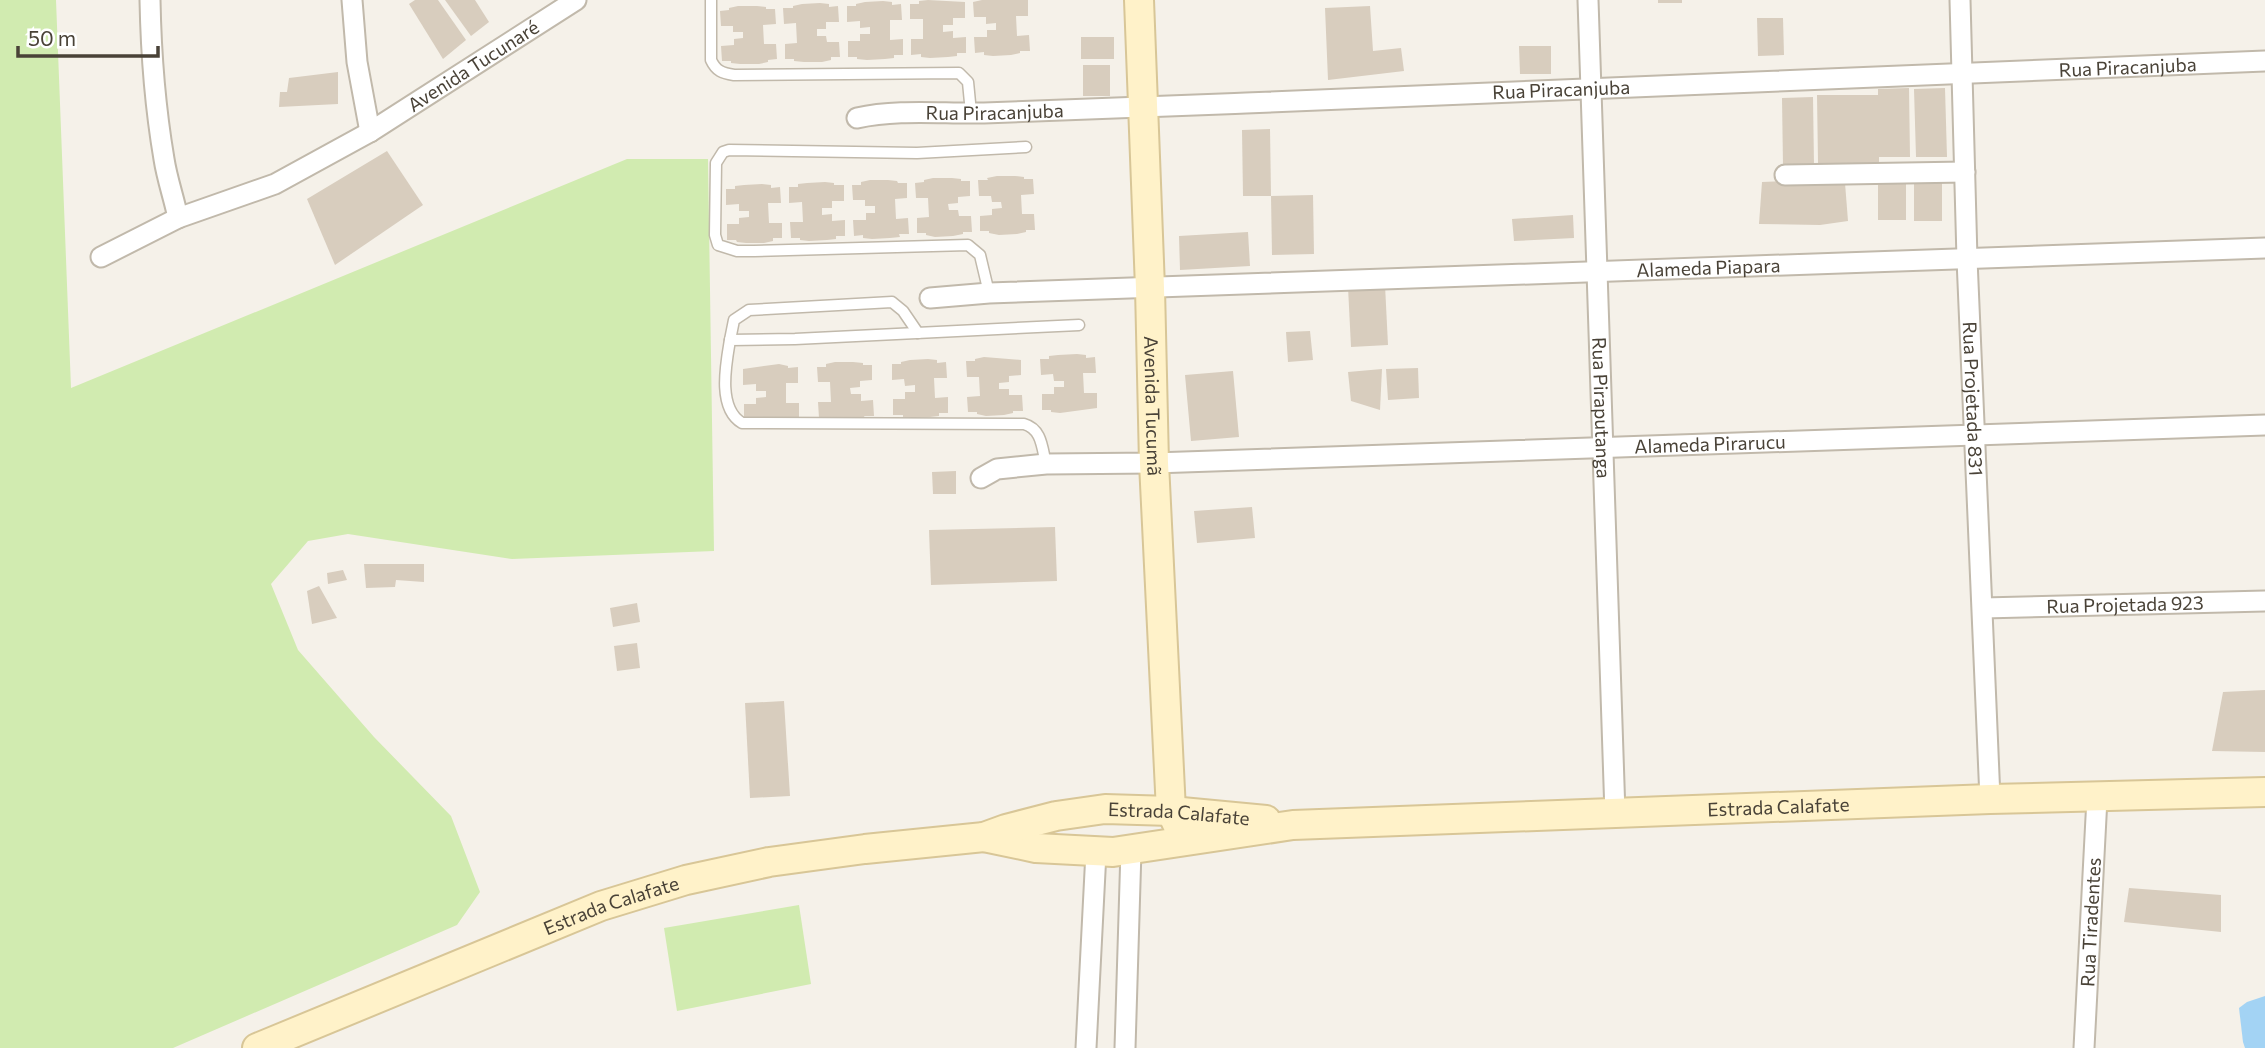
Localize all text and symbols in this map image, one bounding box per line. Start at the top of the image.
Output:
scale bar [18,14,158,58]
street label: Avenida Tucunaré [403,15,543,116]
text: 50 m [28,25,76,50]
street label: Rua Piracanjuba [2058,52,2197,81]
street label: Rua Piracanjuba [1492,75,1631,103]
street label: Rua Piracanjuba [926,98,1064,124]
street label: Alameda Piapara [1636,253,1781,281]
street label: Rua Projetada 831 [1959,321,1988,477]
street label: Avenida Tucumã [1140,336,1167,476]
street label: Rua Piraputanga [1588,337,1616,479]
street label: Alameda Pirarucu [1634,429,1786,458]
street label: Rua Projetada 923 [2046,591,2204,617]
street label: Estrada Calafate [1707,792,1850,821]
street label: Estrada Calafate [1108,797,1251,829]
street label: Rua Tiradentes [2075,857,2105,987]
street label: Estrada Calafate [540,871,682,940]

